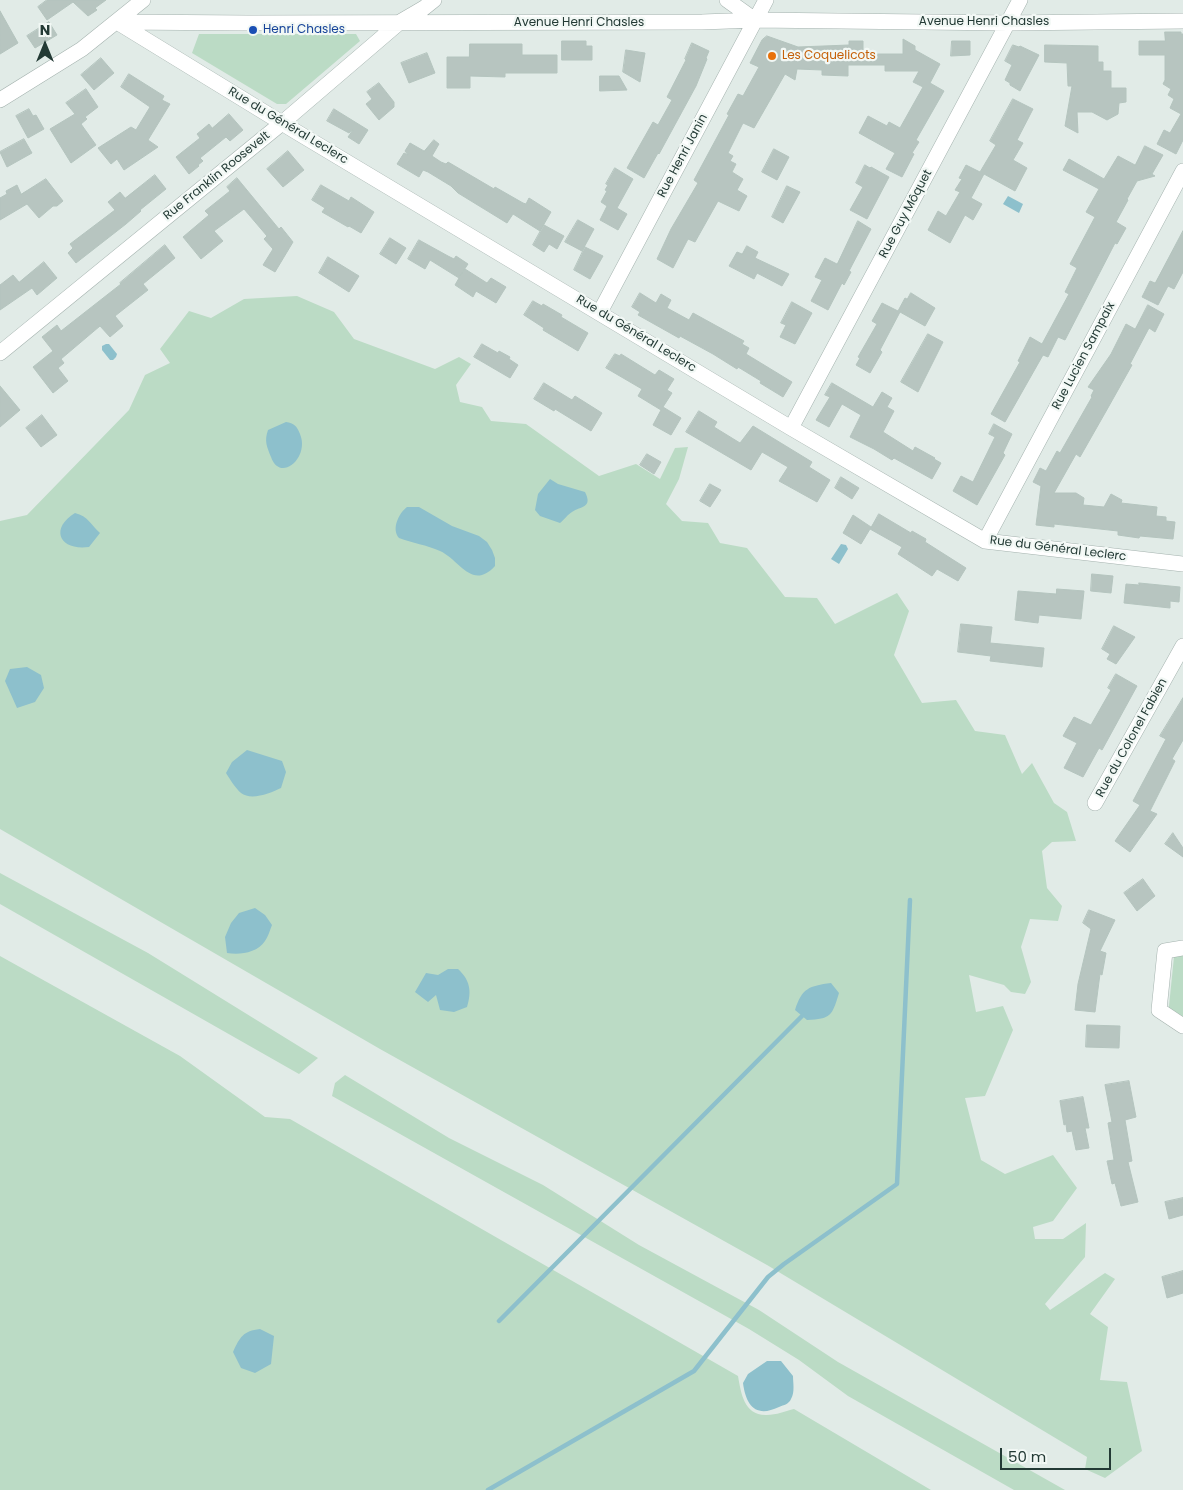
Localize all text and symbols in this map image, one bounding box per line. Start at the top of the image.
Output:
street label: Avenue Henri Chasles [919,15,1049,29]
street label: Avenue Henri Chasles [514,16,644,30]
north arrow [20,20,70,70]
text: N [40,20,50,40]
place label: Henri Chasles [263,23,345,37]
marker: Henri Chasles [247,24,259,36]
place label: Les Coquelicots [782,49,876,63]
marker: Les Coquelicots [766,50,778,62]
street label: Rue du Général Leclerc [225,84,351,168]
street label: Rue Henri Janin [655,112,711,200]
street label: Rue Franklin Roosevelt [161,129,273,223]
street label: Rue Guy Môquet [877,167,935,261]
street label: Rue du Général Leclerc [573,292,699,376]
street label: Rue Lucien Sampaix [1050,300,1118,412]
street label: Rue du Général Leclerc [989,533,1127,565]
street label: Rue du Colonel Fabien [1093,676,1171,800]
scale bar [1003,1438,1114,1470]
text: 50 m [1008,1446,1046,1467]

